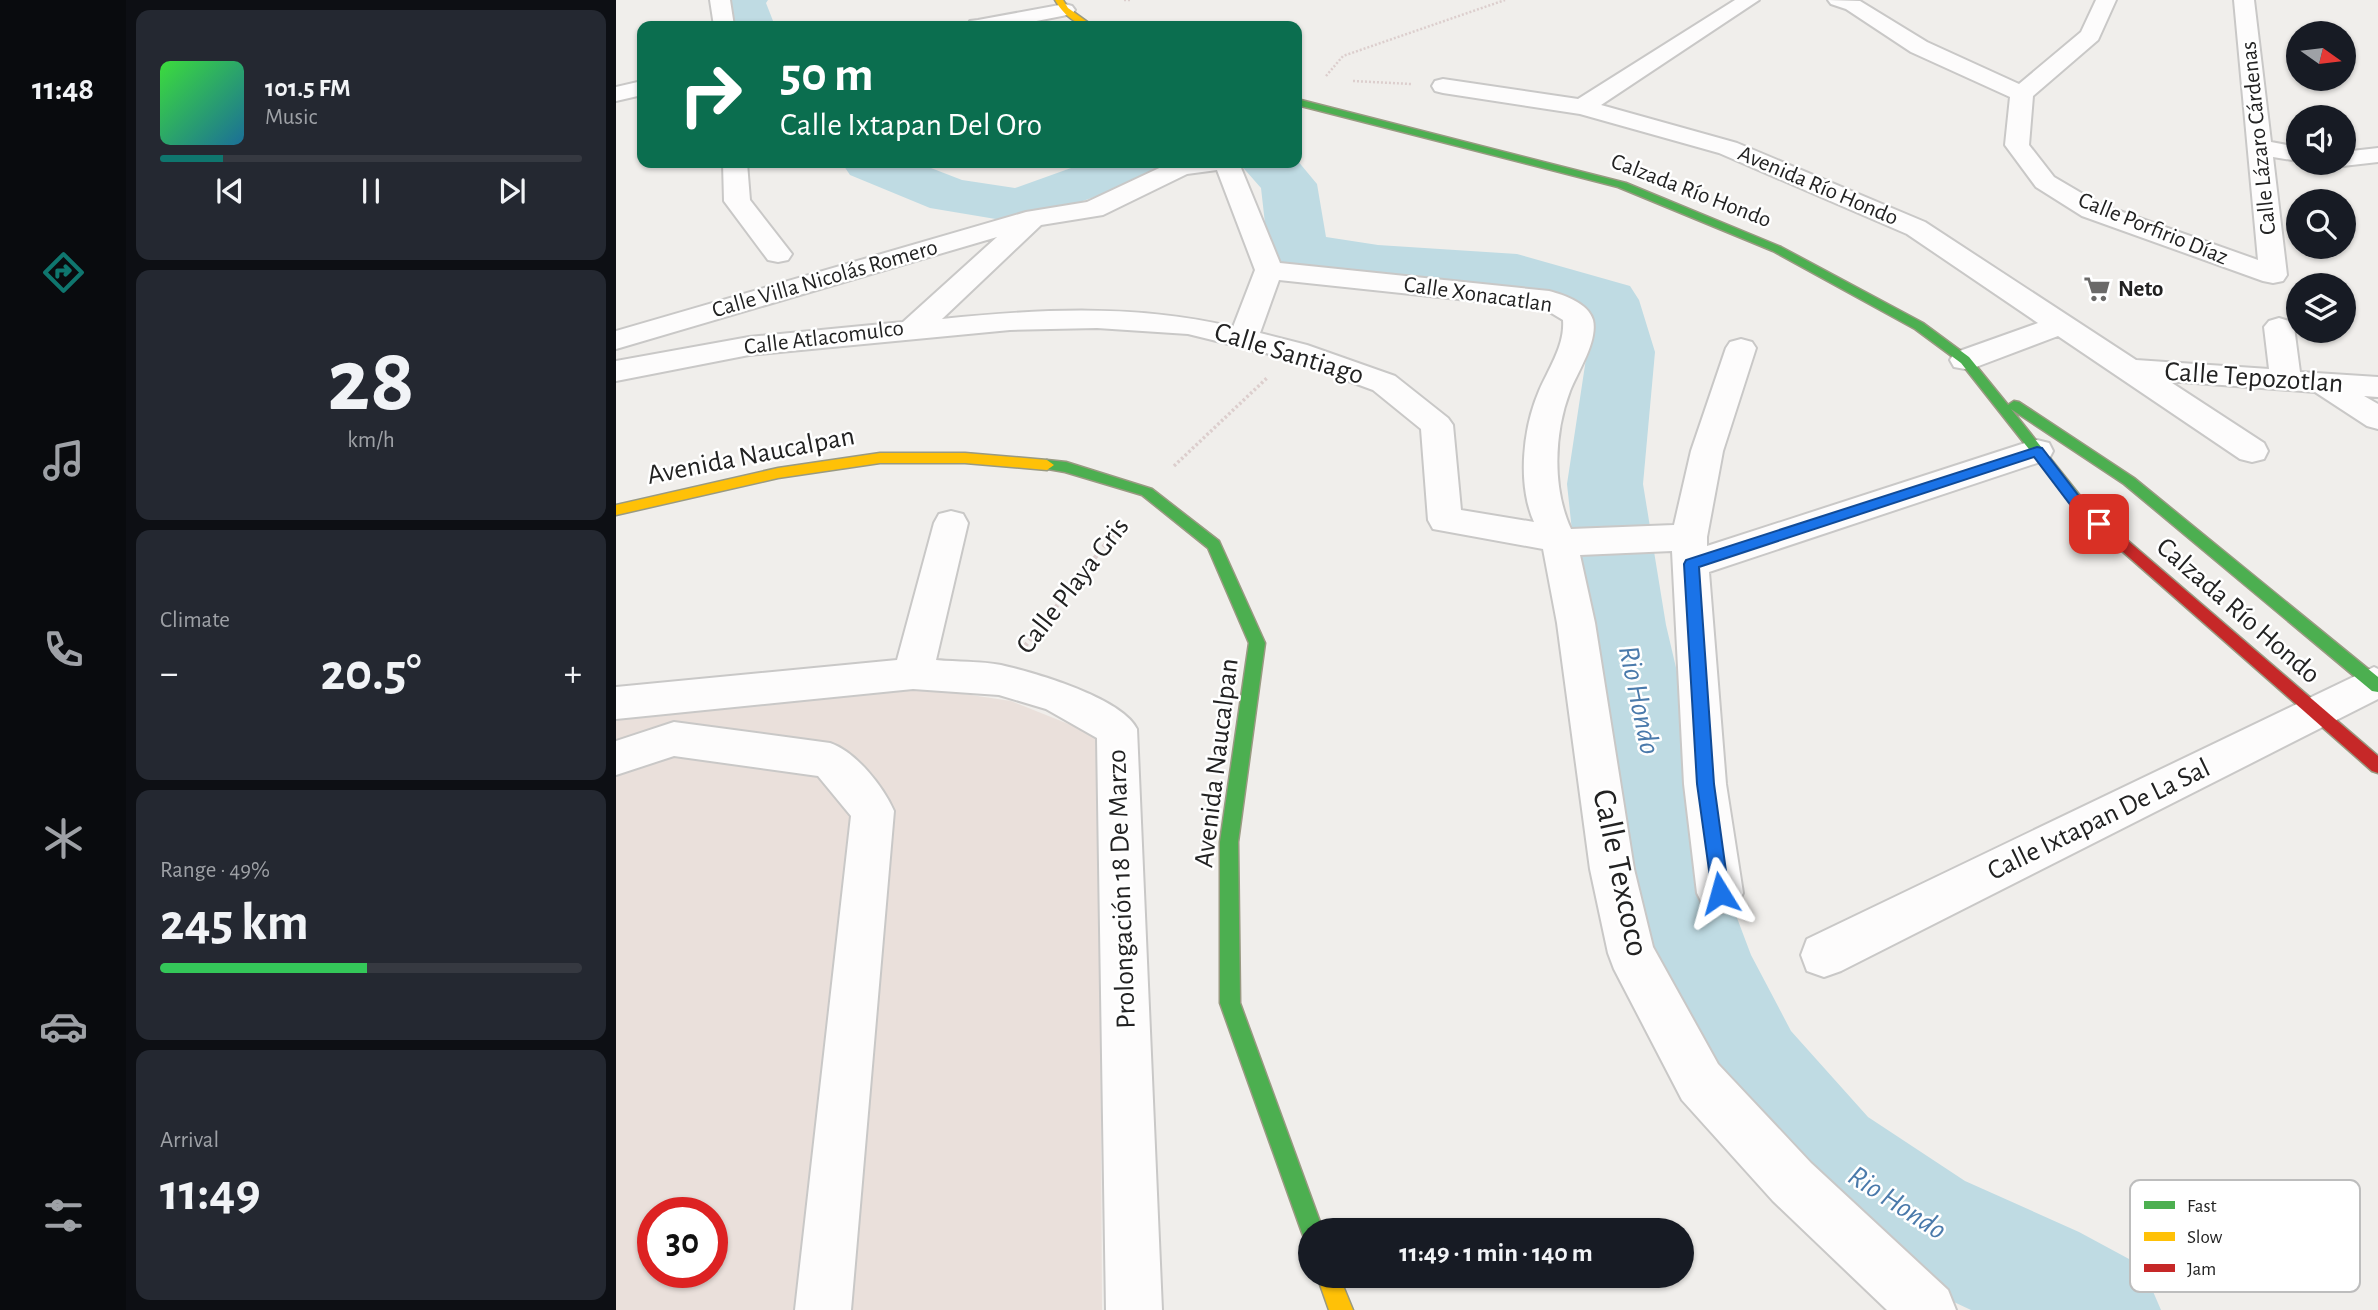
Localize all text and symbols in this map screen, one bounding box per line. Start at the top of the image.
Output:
north arrow [2286,21,2356,91]
map controls [2286,21,2356,343]
street label: Calle Lázaro Cárdenas [2237,40,2281,236]
icon: right [665,49,756,140]
text: 50 m [780,51,874,100]
text: 11:48 [32,73,94,105]
text: 101.5 FM [265,75,351,101]
button: sound [2286,105,2356,175]
text: Music [265,106,317,129]
text: Calle Ixtapan Del Oro [780,109,1042,141]
street label: Avenida Río Hondo [1735,142,1901,230]
street label: Calzada Río Hondo [1608,150,1774,232]
icon: previous [211,172,249,210]
icon: pause [352,172,390,210]
icon: next [493,172,531,210]
street label: Calle Porfirio Díaz [2075,189,2231,269]
button: search [2286,189,2356,259]
street label: Calle Villa Nicolás Romero [710,236,940,322]
icon: directions [39,248,88,297]
street label: Calle Xonacatlan [1402,273,1554,317]
button: layers [2286,273,2356,343]
supermarket icon: Neto [2082,274,2112,304]
place label: Neto [2118,278,2163,301]
street label: Calle Atlacomulco [743,317,905,359]
street label: Calle Santiago [1211,318,1367,390]
text: 28 [327,336,415,427]
street label: Calle Tepozotlan [2164,358,2344,398]
street label: Avenida Naucalpan [645,422,857,490]
text: km/h [347,429,395,452]
icon: music [39,436,88,485]
pin [2069,494,2129,554]
icon: arrive [2080,505,2118,543]
street label: Calle Playa Gris [1011,513,1135,659]
street label: Calzada Río Hondo [2151,533,2325,689]
text: Climate [160,609,230,632]
icon: phone [39,625,88,674]
water label: Rio Hondo [1613,643,1665,757]
text: 20.5° [320,647,422,699]
text: − [160,655,178,693]
text: + [564,655,582,693]
street label: Avenida Naucalpan [1190,657,1244,869]
street label: Prolongación 18 De Marzo [1103,749,1141,1029]
street label: Calle Ixtapan De La Sal [1983,754,2215,886]
street label: Calle Texcoco [1586,786,1654,960]
icon: climate [39,814,88,863]
position arrow [1683,856,1757,930]
text: Range · 49% [160,859,270,882]
text: 245 km [160,897,309,949]
icon: car [39,1002,88,1051]
text: Arrival [160,1129,219,1152]
water label: Rio Hondo [1843,1160,1951,1246]
text: 11:49 [160,1167,261,1219]
legend [2130,1180,2360,1292]
icon: filters [39,1191,88,1240]
speed limit sign: 30 [637,1197,728,1288]
text: Fast [2187,1197,2217,1216]
text: Slow [2187,1228,2223,1247]
text: 11:49 · 1 min · 140 m [1399,1240,1593,1266]
text: Jam [2187,1260,2216,1279]

